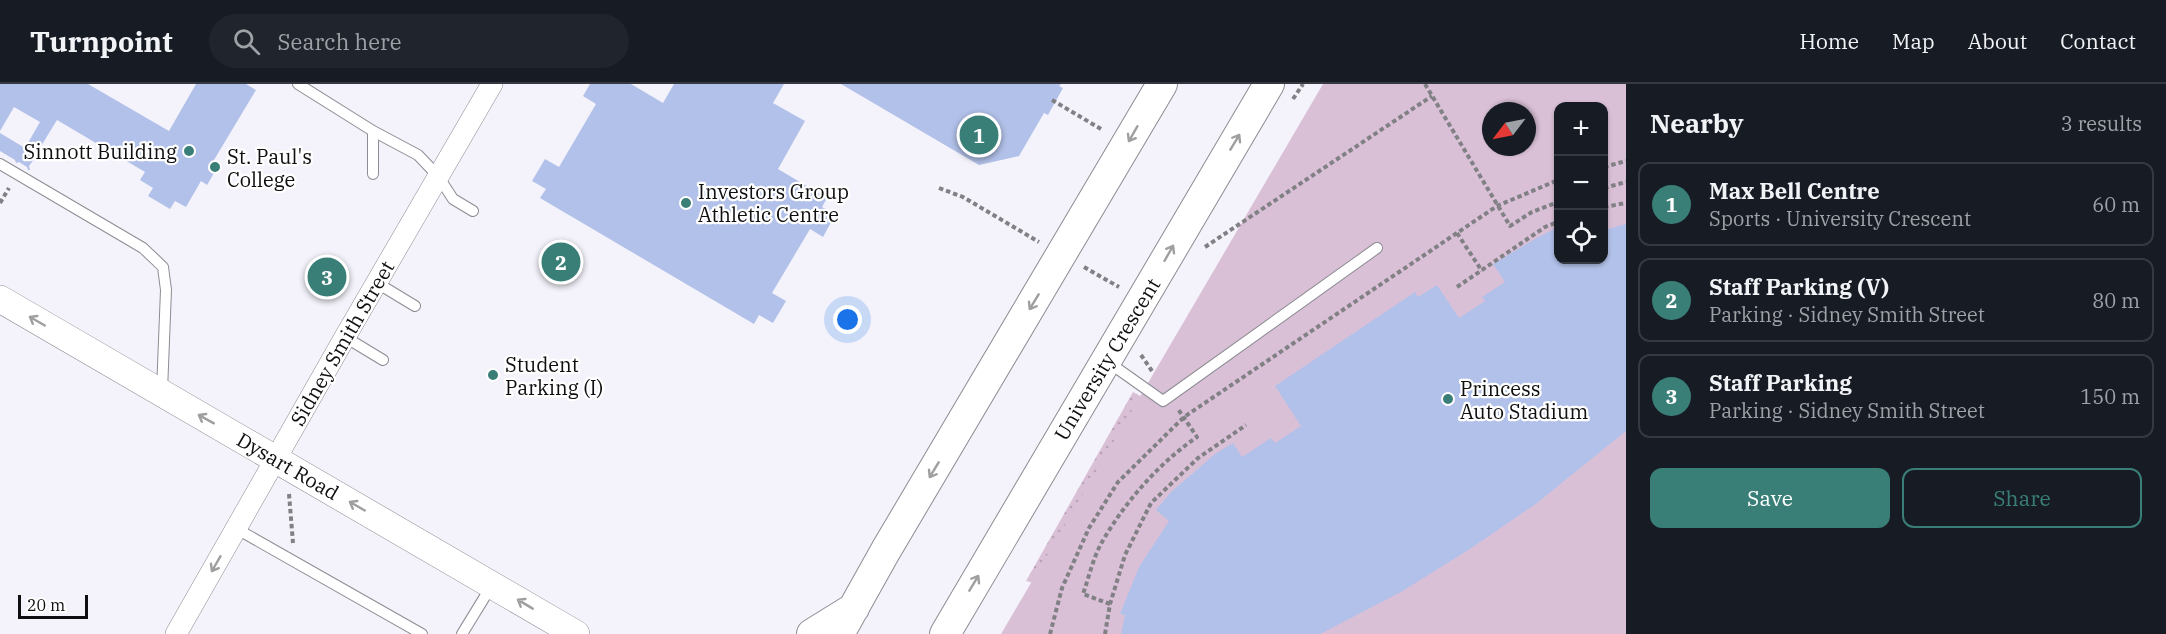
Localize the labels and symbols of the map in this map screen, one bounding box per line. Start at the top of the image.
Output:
north arrow [1482,102,1536,156]
pin: 1 [960,112,998,158]
one-way arrow [1126,126,1138,143]
one-way arrow [1229,134,1241,151]
place label: Sinnott Building [24,138,177,165]
place label: St. Paul's College [227,143,312,193]
marker: Sinnott Building [182,144,196,158]
marker: St. Paul's College [208,160,222,174]
place label: Investors Group Athletic Centre [698,178,849,228]
marker: Investors Group Athletic Centre [679,196,693,210]
pin: 2 [542,240,580,285]
one-way arrow [1164,245,1176,262]
pin: 3 [308,254,346,300]
street label: Sidney Smith Street [284,256,400,430]
street label: University Crescent [1048,273,1166,445]
one-way arrow [1027,294,1039,311]
your location [833,305,862,334]
one-way arrow [29,315,46,327]
place label: Student Parking (I) [505,351,603,401]
marker: Student Parking (I) [486,368,500,382]
place label: Princess Auto Stadium [1460,375,1588,425]
marker: Princess Auto Stadium [1441,392,1455,406]
one-way arrow [198,413,215,425]
street label: Dysart Road [232,426,344,506]
one-way arrow [927,461,939,478]
one-way arrow [349,499,366,511]
one-way arrow [210,555,222,572]
one-way arrow [968,575,980,592]
scale bar [18,592,88,620]
one-way arrow [517,598,534,610]

